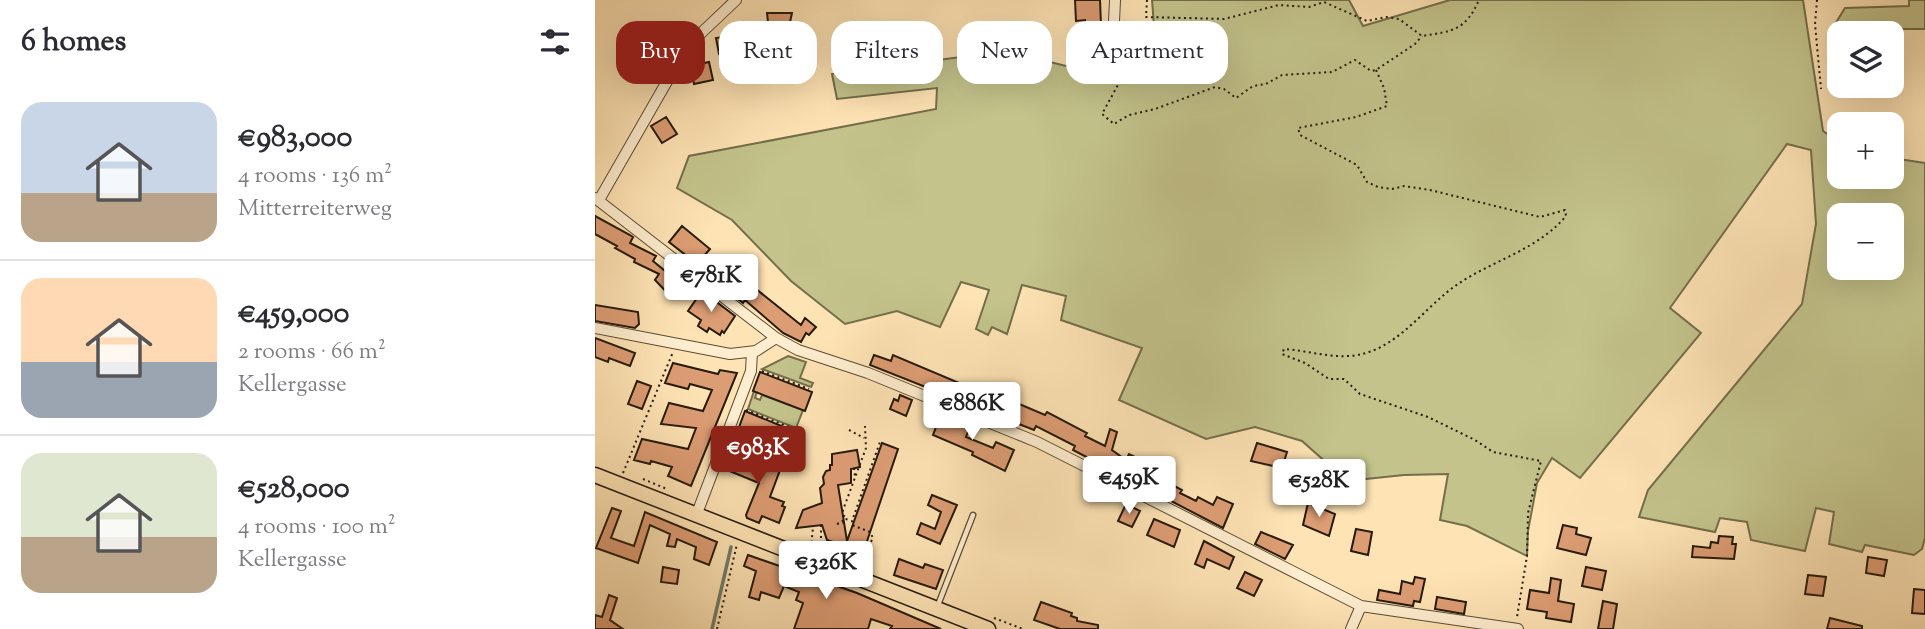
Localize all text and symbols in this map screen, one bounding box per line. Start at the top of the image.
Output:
text: 6 homes [21,21,126,64]
chip: Buy [616,21,705,84]
chip: Rent [719,21,817,84]
chip: Filters [831,21,943,84]
chip: New [957,21,1052,84]
chip: Apartment [1066,21,1228,84]
map controls [1827,21,1904,280]
button: layers [1827,21,1904,98]
icon: filters [536,23,574,61]
button: + [1827,112,1904,189]
text: €983,000 [238,117,352,160]
icon: home [77,130,161,214]
text: 4 rooms · 136 m² [238,160,392,193]
text: Mitterreiterweg [238,193,392,226]
button: − [1827,203,1904,280]
pin: €781K [662,254,760,314]
text: €781K [680,260,742,293]
text: €459,000 [238,293,349,336]
icon: home [77,306,161,390]
text: 2 rooms · 66 m² [238,336,386,369]
text: Kellergasse [238,369,347,402]
pin: €886K [923,382,1021,442]
text: €886K [939,388,1005,421]
pin: €983K [709,426,807,486]
text: €983K [727,432,789,465]
pin: €459K [1080,456,1178,516]
pin: €528K [1270,460,1368,519]
text: €459K [1099,462,1159,495]
text: €528K [1289,465,1349,498]
text: €528,000 [238,468,350,511]
icon: home [77,481,161,565]
text: 4 rooms · 100 m² [238,511,396,544]
pin: €326K [777,542,875,601]
text: Kellergasse [238,544,347,577]
text: €326K [795,547,857,580]

